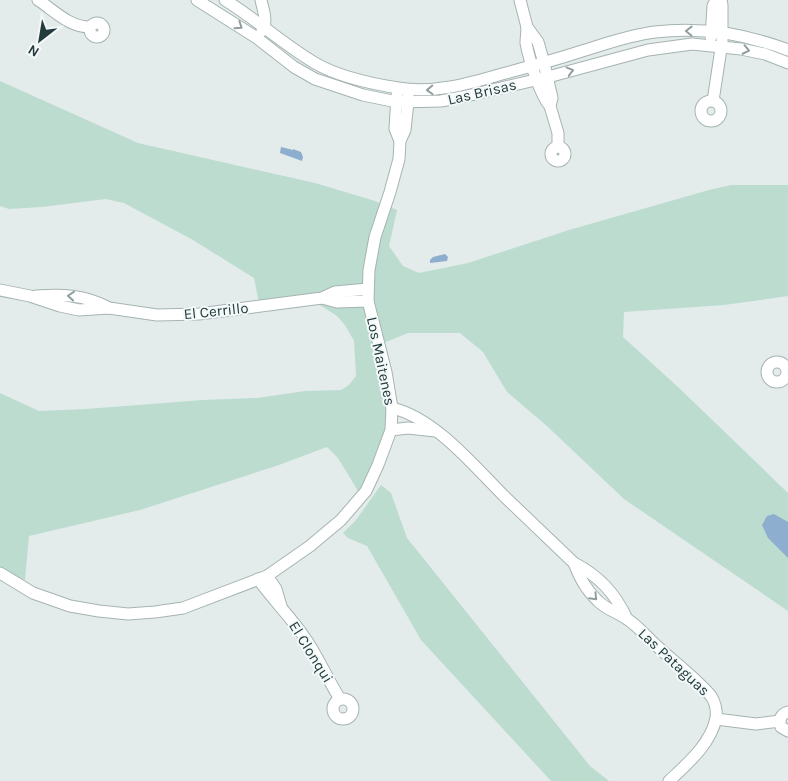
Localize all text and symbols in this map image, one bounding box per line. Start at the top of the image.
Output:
north arrow [15,15,65,65]
one-way arrow [233,20,242,29]
one-way arrow [685,25,693,36]
text: N [25,41,42,61]
one-way arrow [742,44,751,55]
one-way arrow [566,66,574,77]
street label: Las Brisas [446,75,518,109]
one-way arrow [425,84,433,95]
one-way arrow [66,290,74,301]
street label: El Cerrillo [183,299,249,323]
street label: Los Maitenes [363,315,399,407]
one-way arrow [588,591,597,600]
street label: El Clonqui [285,618,337,686]
street label: Las Pataguas [635,624,713,700]

